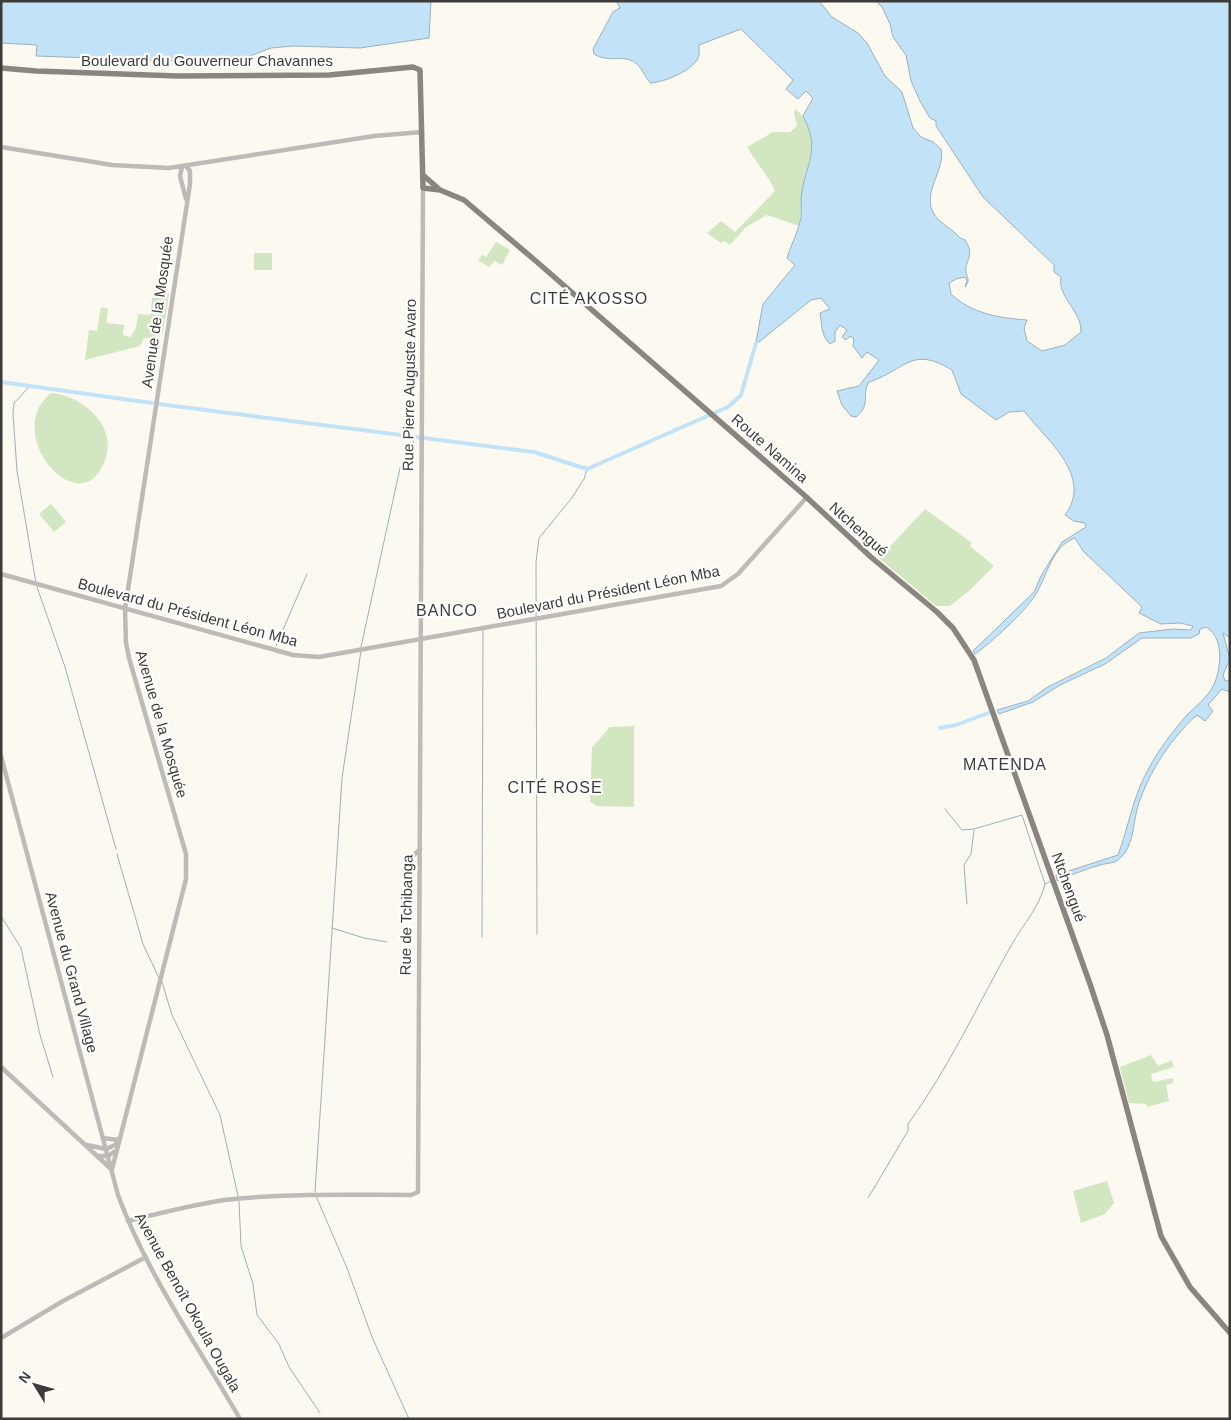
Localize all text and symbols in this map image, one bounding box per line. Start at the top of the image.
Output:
street label: Boulevard du Gouverneur Chavannes [81,52,333,69]
street label: Avenue de la Mosquée [138,235,176,389]
district label: CITÉ AKOSSO [530,289,648,307]
street label: Rue Pierre Auguste Avaro [399,299,419,471]
street label: Route Namina [728,410,812,486]
street label: Ntchengué [826,498,892,560]
street label: Boulevard du Président Léon Mba [495,562,722,622]
street label: Boulevard du Président Léon Mba [76,574,300,650]
district label: BANCO [416,602,478,619]
street label: Avenue de la Mosquée [133,648,191,800]
district label: MATENDA [963,756,1047,773]
district label: CITÉ ROSE [507,778,603,796]
street label: Ntchengué [1049,850,1089,924]
street label: Rue de Tchibanga [396,854,416,975]
street label: Avenue du Grand Village [42,890,102,1054]
street label: Avenue Benoît Okoula Ougala [132,1209,245,1395]
north arrow [10,1360,60,1410]
text: N [15,1368,34,1386]

